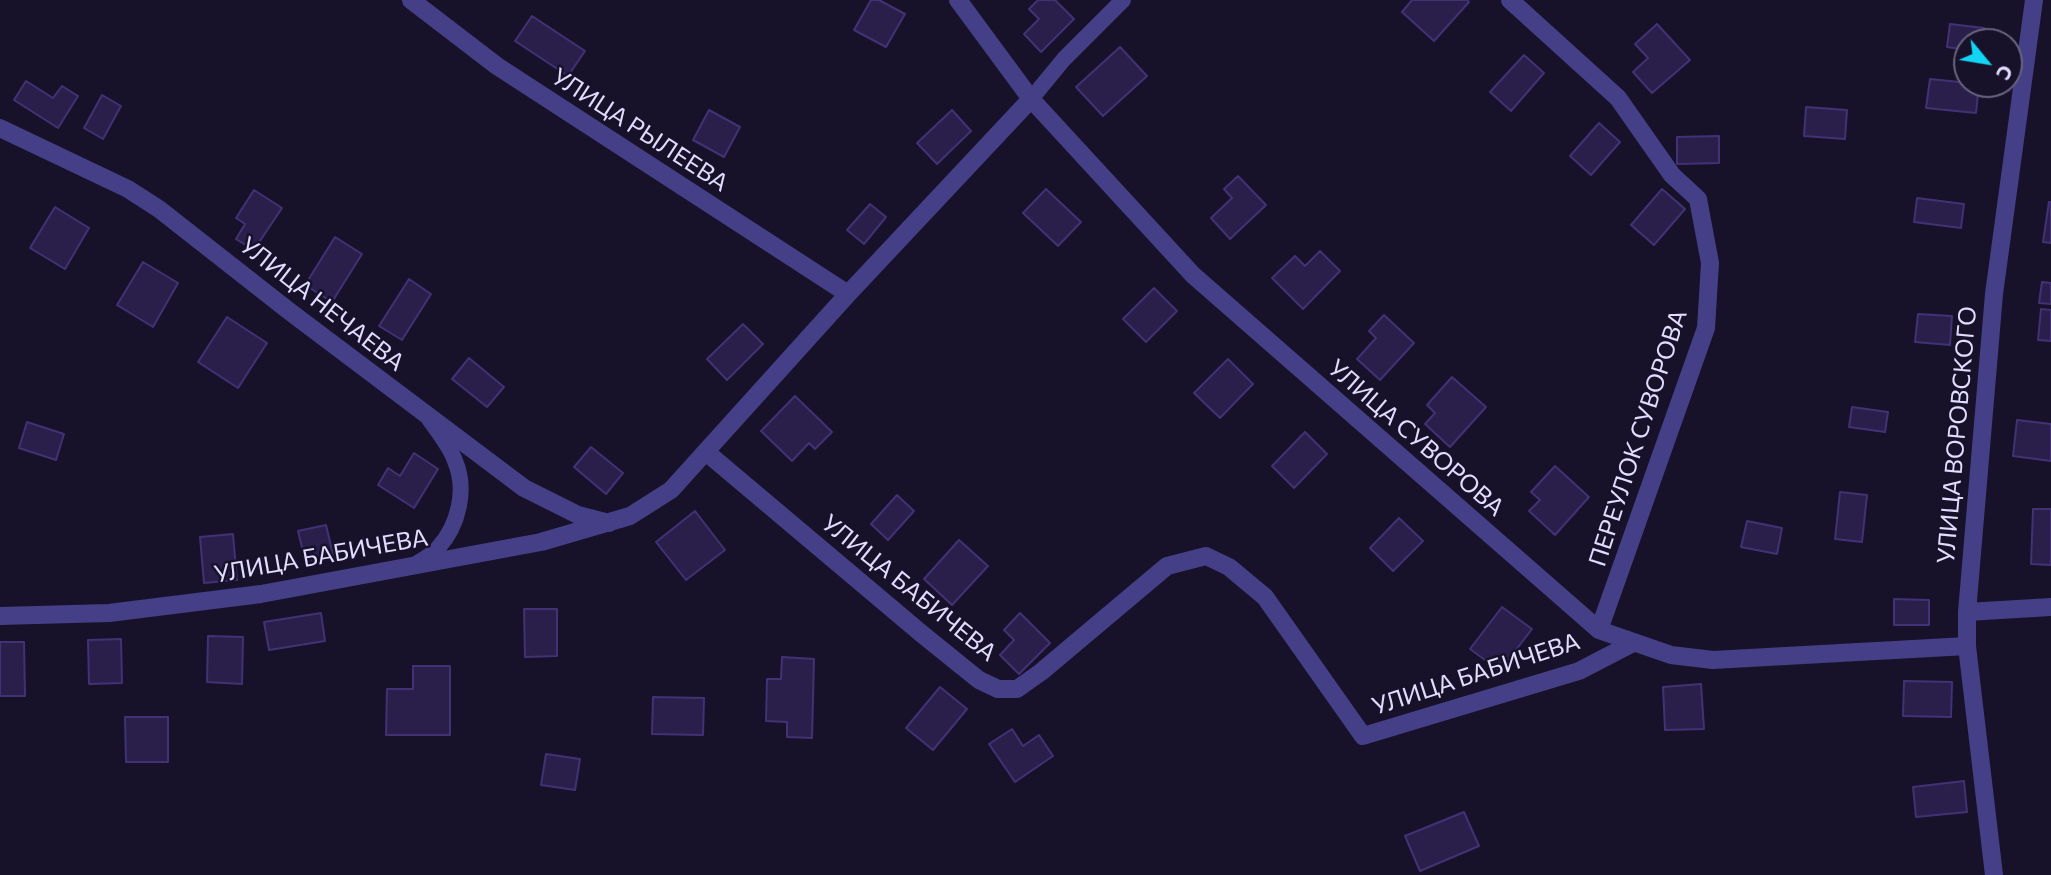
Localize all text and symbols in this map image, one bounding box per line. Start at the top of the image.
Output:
north arrow [1953,28,2023,98]
text: С [1992,61,2018,84]
street label: УЛИЦА РЫЛЕЕВА [546,62,734,198]
street label: УЛИЦА НЕЧАЕВА [234,231,410,377]
street label: УЛИЦА ВОРОВСКОГО [1931,305,1983,565]
street label: ПЕРЕУЛОК СУВОРОВА [1583,306,1693,570]
street label: УЛИЦА СУВОРОВА [1322,354,1510,522]
street label: УЛИЦА БАБИЧЕВА [816,509,1002,667]
street label: УЛИЦА БАБИЧЕВА [212,523,430,589]
street label: УЛИЦА БАБИЧЕВА [1368,627,1584,721]

